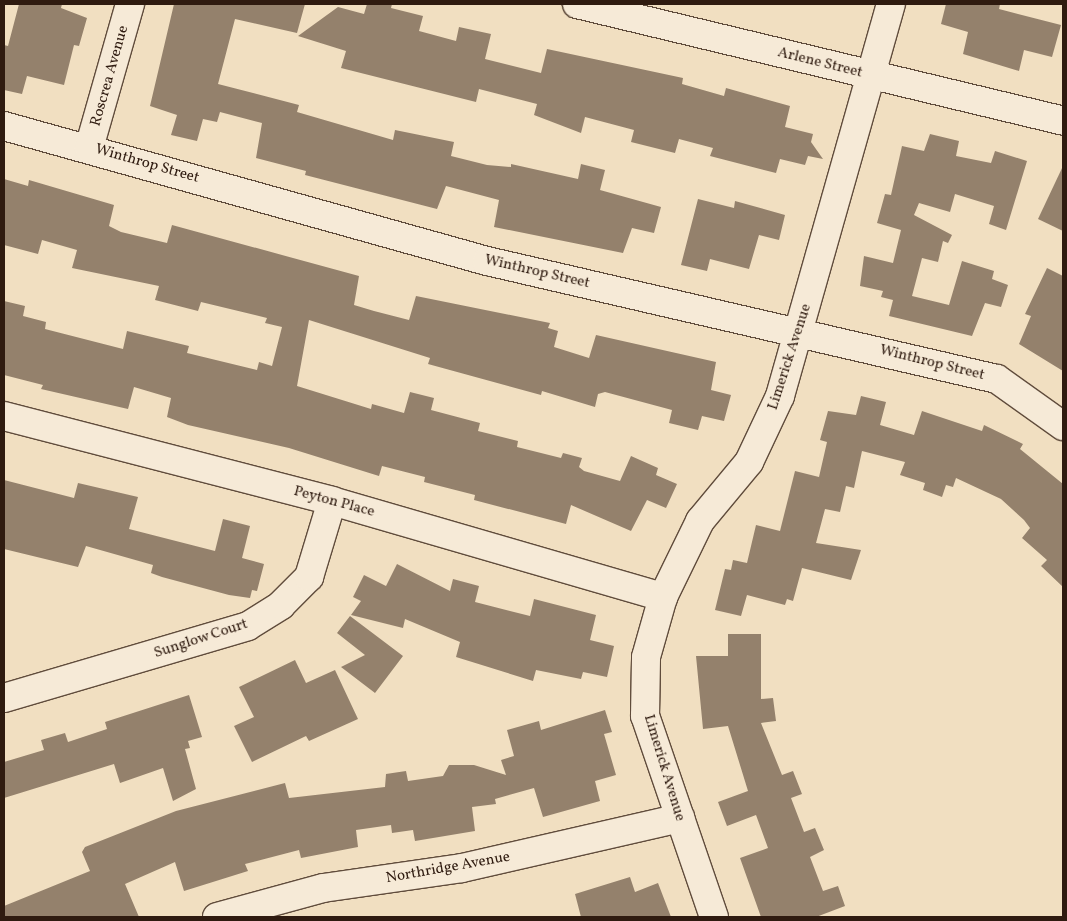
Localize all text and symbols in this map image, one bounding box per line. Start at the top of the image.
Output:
street label: Roscrea Avenue [87,24,133,128]
street label: Arlene Street [776,44,864,82]
street label: Winthrop Street [93,141,201,187]
street label: Winthrop Street [483,251,591,293]
street label: Limerick Avenue [764,302,816,412]
street label: Winthrop Street [878,341,986,385]
street label: Peyton Place [292,483,376,521]
street label: Sunglow Court [152,615,250,663]
street label: Limerick Avenue [639,712,689,824]
street label: Northridge Avenue [385,848,511,888]

